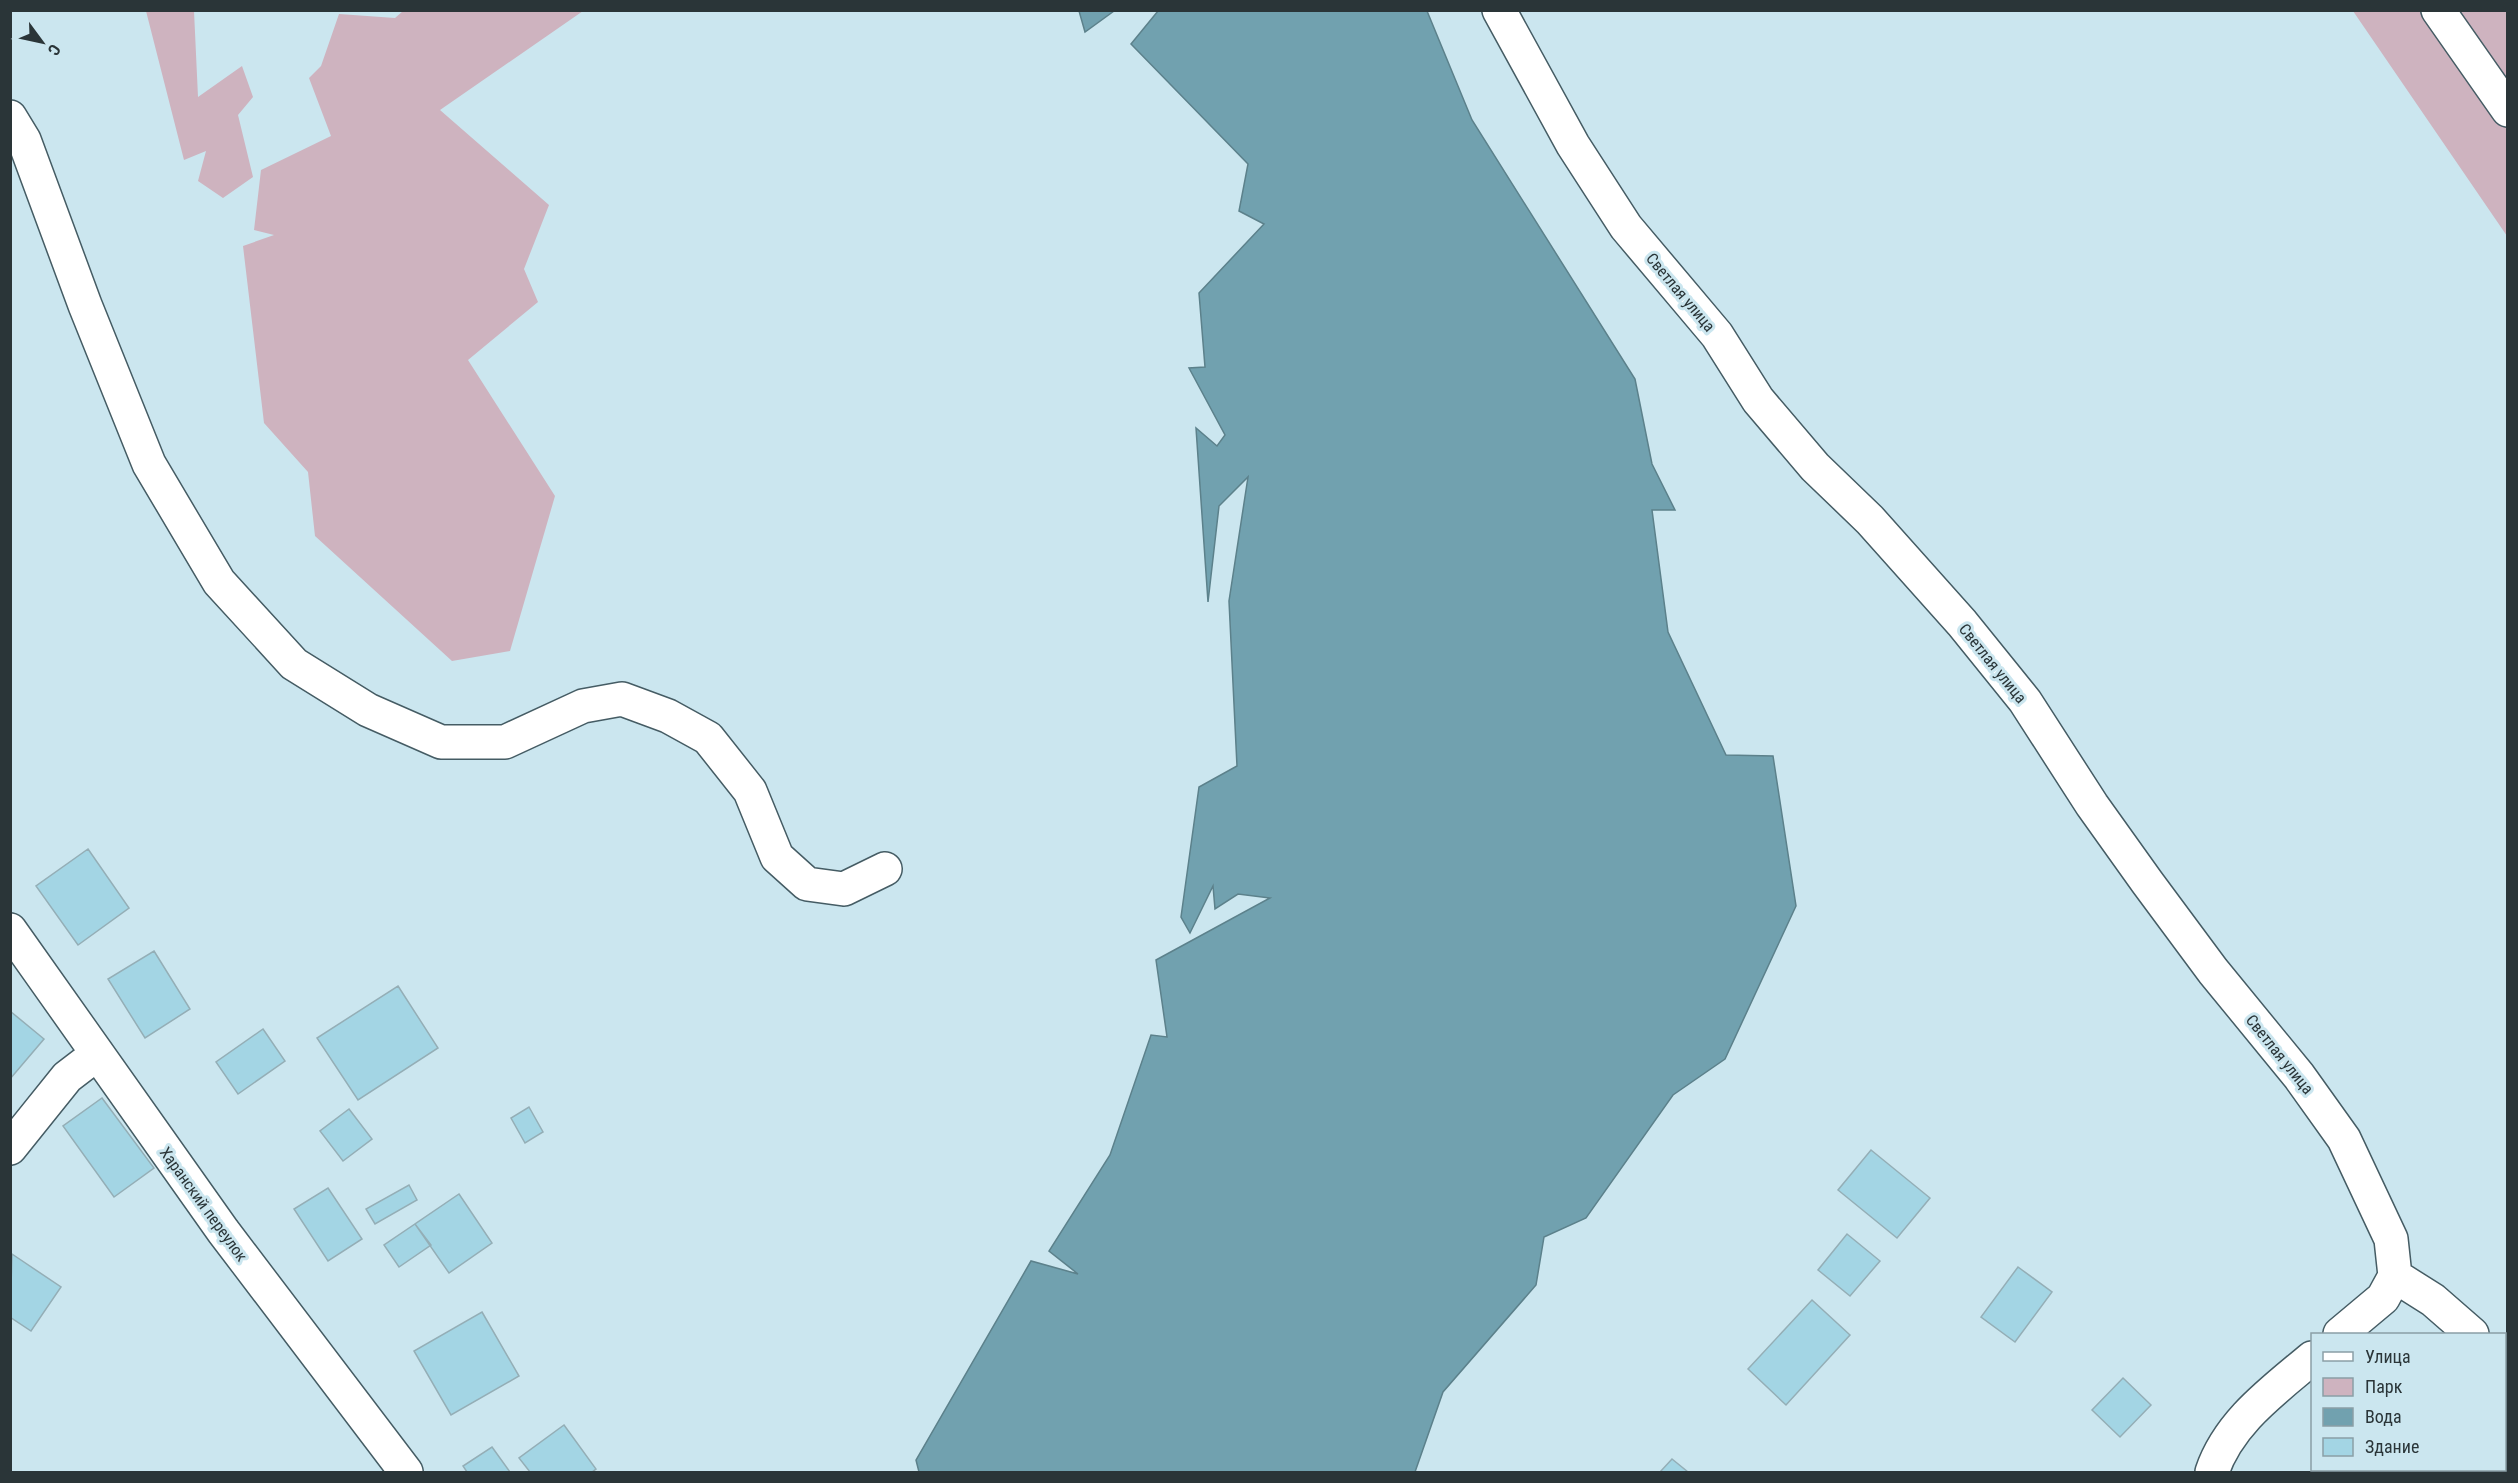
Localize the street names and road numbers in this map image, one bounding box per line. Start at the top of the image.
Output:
street label: Светлая улица [1642,249,1719,335]
street label: Светлая улица [1955,620,2030,707]
street label: Светлая улица [2242,1011,2317,1098]
street label: Харанский переулок [156,1144,252,1265]

